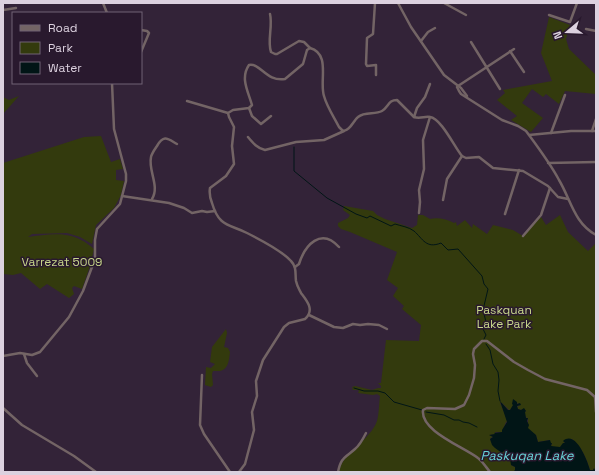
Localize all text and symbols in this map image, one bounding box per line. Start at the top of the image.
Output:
legend [12,12,142,84]
north arrow [547,12,587,52]
text: Road [48,20,77,36]
text: N [550,29,565,41]
text: Park [48,40,73,56]
text: Water [48,60,82,76]
park label: Varrezat 5009 [22,254,102,270]
park label: Paskquan Lake Park [476,302,532,332]
water label: Paskuqan Lake [481,447,575,464]

